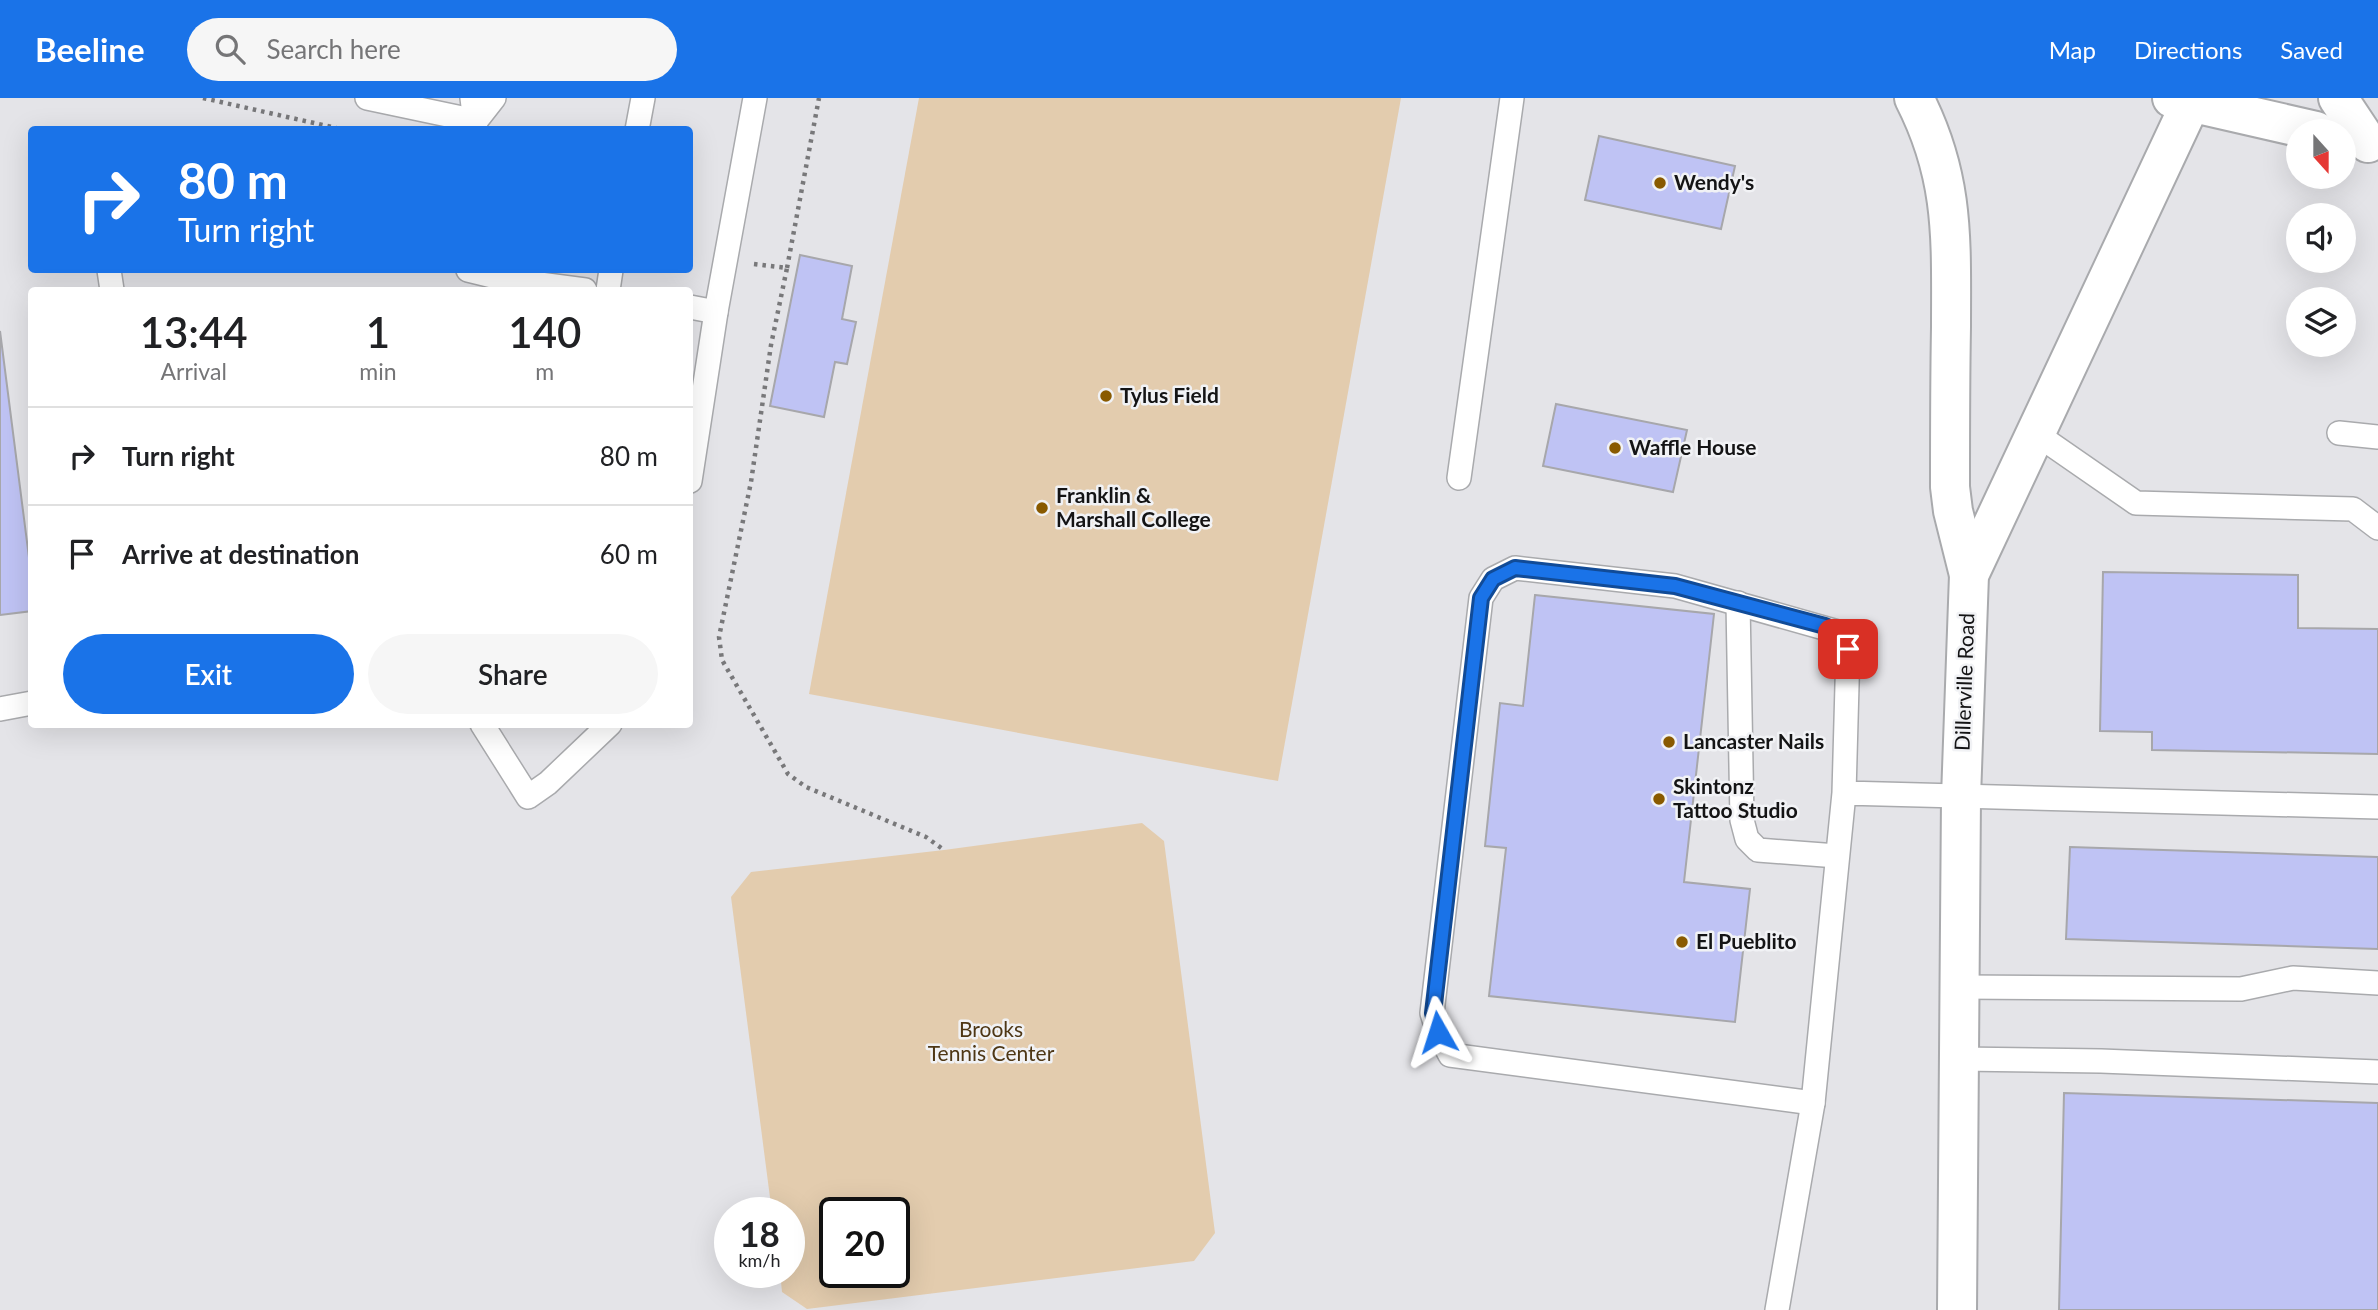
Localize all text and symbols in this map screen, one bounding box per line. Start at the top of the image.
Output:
search box [187,18,677,81]
text: Beeline [35,29,145,69]
icon: search [211,30,249,68]
text: Search here [267,33,401,65]
text: Map [2049,35,2096,64]
text: Directions [2134,35,2242,64]
text: Saved [2280,35,2343,64]
north arrow [2286,119,2356,189]
map controls [2286,119,2356,357]
text: 80 m [178,151,288,209]
icon: right [63,154,154,245]
place label: Wendy's [1674,169,1754,194]
marker: Wendy's [1652,175,1668,191]
button: sound [2286,203,2356,273]
text: Turn right [178,210,314,249]
button: layers [2286,287,2356,357]
text: 13:44 [140,307,248,357]
text: 1 [366,307,390,357]
text: 140 [508,307,581,357]
text: Arrival [161,357,227,385]
text: min [359,357,397,385]
text: m [535,357,554,385]
place label: Tylus Field [1120,382,1219,407]
marker: Tylus Field [1098,388,1114,404]
place label: Waffle House [1629,434,1756,459]
icon: right [63,437,101,475]
text: Turn right [122,440,235,472]
text: 80 m [600,440,658,472]
marker: Waffle House [1607,440,1623,456]
place label: Franklin & Marshall College [1056,482,1211,531]
marker: Franklin & Marshall College [1034,500,1050,516]
icon: arrive [63,535,101,573]
text: Arrive at destination [122,538,359,570]
text: 60 m [600,538,658,570]
street label: Dillerville Road [1949,612,1978,751]
pin [1818,619,1878,679]
icon: arrive [1829,630,1867,668]
button: Exit [63,634,354,714]
button: Share [368,634,658,714]
place label: Lancaster Nails [1683,728,1824,753]
marker: Lancaster Nails [1661,734,1677,750]
place label: Skintonz Tattoo Studio [1673,773,1798,822]
marker: Skintonz Tattoo Studio [1651,791,1667,807]
place label: El Pueblito [1696,928,1797,953]
marker: El Pueblito [1674,934,1690,950]
position arrow [1401,995,1475,1069]
park label: Brooks Tennis Center [928,1016,1055,1065]
speed limit sign: 20 [819,1197,910,1288]
text: 18 [739,1212,780,1254]
text: km/h [738,1249,781,1271]

